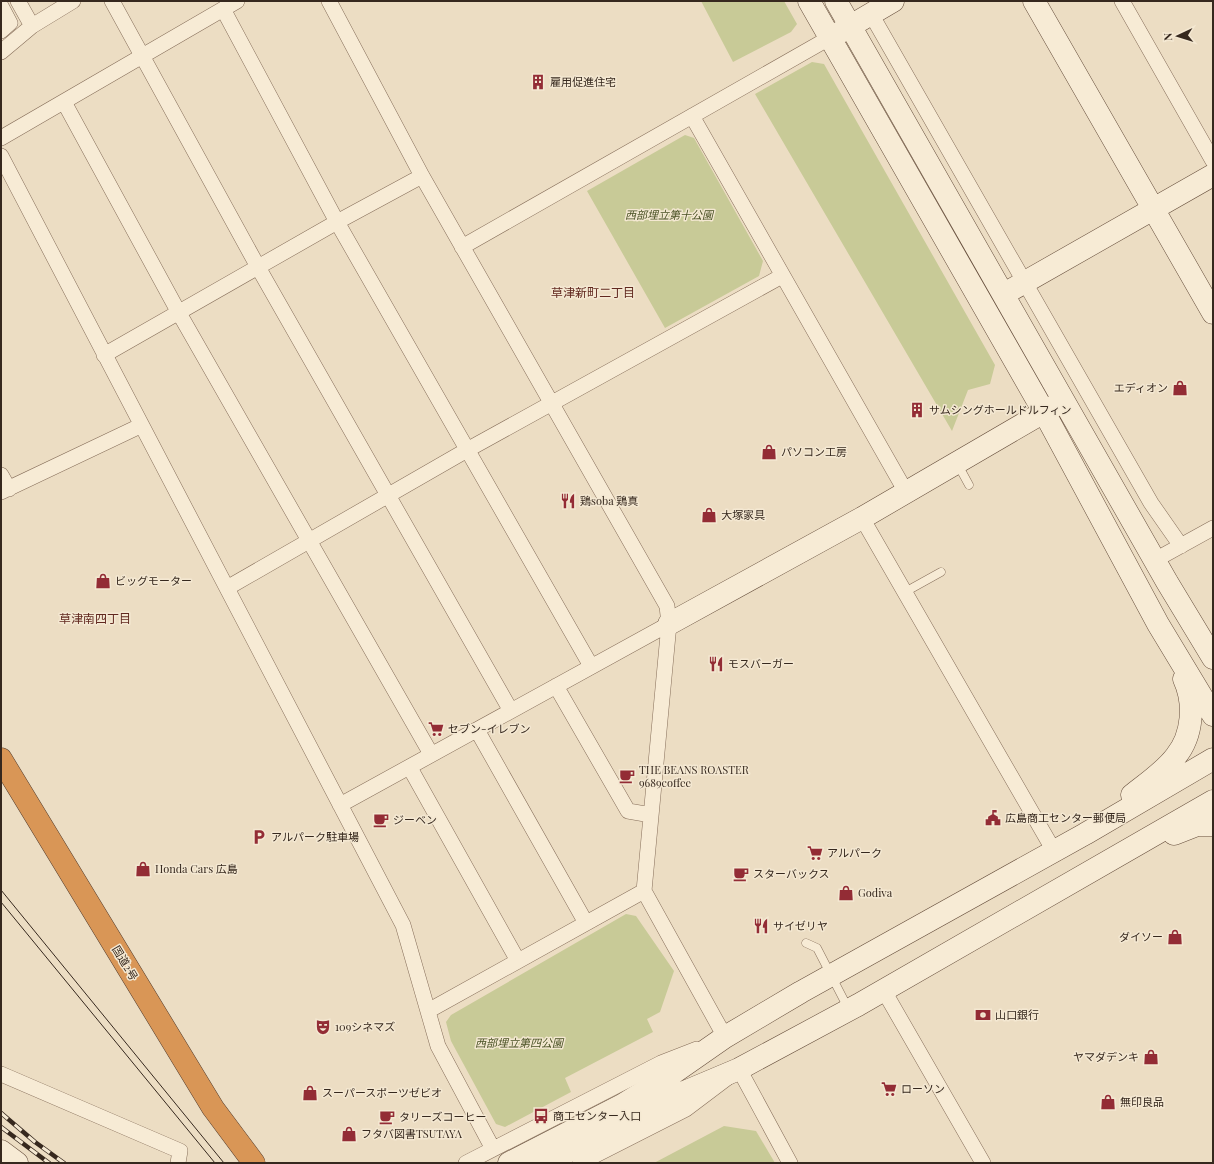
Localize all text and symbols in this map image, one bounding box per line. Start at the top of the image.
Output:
north arrow [1158,16,1198,56]
text: N [1160,32,1175,41]
building icon: 雇用促進住宅 [529,73,547,91]
place label: 雇用促進住宅 [550,74,616,89]
park label: 西部埋立第十公園 [625,207,715,222]
district label: 草津新町二丁目 [551,284,635,300]
shop icon: エディオン [1171,379,1189,397]
place label: エディオン [1114,380,1168,395]
building icon: サムシングホールドルフィン [908,401,926,419]
place label: サムシングホールドルフィン [929,402,1072,417]
shop icon: パソコン工房 [760,443,778,461]
place label: パソコン工房 [781,444,847,459]
restaurant icon: 鶏soba 鶏真 [559,492,577,510]
place label: 鶏soba 鶏真 [580,493,638,508]
shop icon: 大塚家具 [700,506,718,524]
place label: 大塚家具 [721,507,765,522]
shop icon: ビッグモーター [94,572,112,590]
place label: ビッグモーター [115,573,192,588]
district label: 草津南四丁目 [59,610,131,626]
restaurant icon: モスバーガー [707,655,725,673]
place label: モスバーガー [728,656,794,671]
supermarket icon: セブン-イレブン [427,720,445,738]
place label: セブン-イレブン [448,721,531,736]
place label: THE BEANS ROASTER 9689coffee [639,762,750,790]
cafe icon: THE BEANS ROASTER 9689coffee [618,767,636,785]
public building icon: 広島商工センター郵便局 [984,809,1002,827]
place label: 広島商工センター郵便局 [1005,810,1126,825]
cafe icon: ジーベン [372,811,390,829]
place label: ジーベン [393,812,437,827]
parking icon: アルパーク駐車場 [250,828,268,846]
place label: アルパーク駐車場 [271,829,359,844]
supermarket icon: アルパーク [806,844,824,862]
place label: アルパーク [827,845,882,860]
shop icon: Honda Cars 広島 [134,860,152,878]
place label: Honda Cars 広島 [155,861,238,876]
cafe icon: スターバックス [732,865,750,883]
place label: スターバックス [753,866,830,881]
shop icon: Godiva [837,884,855,902]
place label: Godiva [858,885,893,900]
restaurant icon: サイゼリヤ [752,917,770,935]
place label: サイゼリヤ [773,918,828,933]
shop icon: ダイソー [1166,928,1184,946]
place label: ダイソー [1119,929,1163,944]
street label: 国道2号 [109,942,142,983]
bank icon: 山口銀行 [974,1006,992,1024]
place label: 山口銀行 [995,1007,1039,1022]
theatre icon: 109シネマズ [314,1018,332,1036]
place label: 109シネマズ [335,1019,395,1034]
park label: 西部埋立第四公園 [475,1035,565,1050]
shop icon: ヤマダデンキ [1142,1048,1160,1066]
place label: ヤマダデンキ [1073,1049,1139,1064]
supermarket icon: ローソン [880,1080,898,1098]
place label: ローソン [901,1081,945,1096]
shop icon: スーパースポーツゼビオ [301,1084,319,1102]
place label: スーパースポーツゼビオ [322,1085,442,1100]
shop icon: 無印良品 [1099,1093,1117,1111]
place label: 無印良品 [1120,1094,1164,1109]
bus stop icon: 商工センター入口 [532,1107,550,1125]
cafe icon: タリーズコーヒー [378,1108,396,1126]
place label: 商工センター入口 [553,1108,641,1123]
place label: タリーズコーヒー [399,1109,486,1124]
shop icon: フタバ図書TSUTAYA [340,1125,358,1143]
place label: フタバ図書TSUTAYA [361,1126,462,1141]

